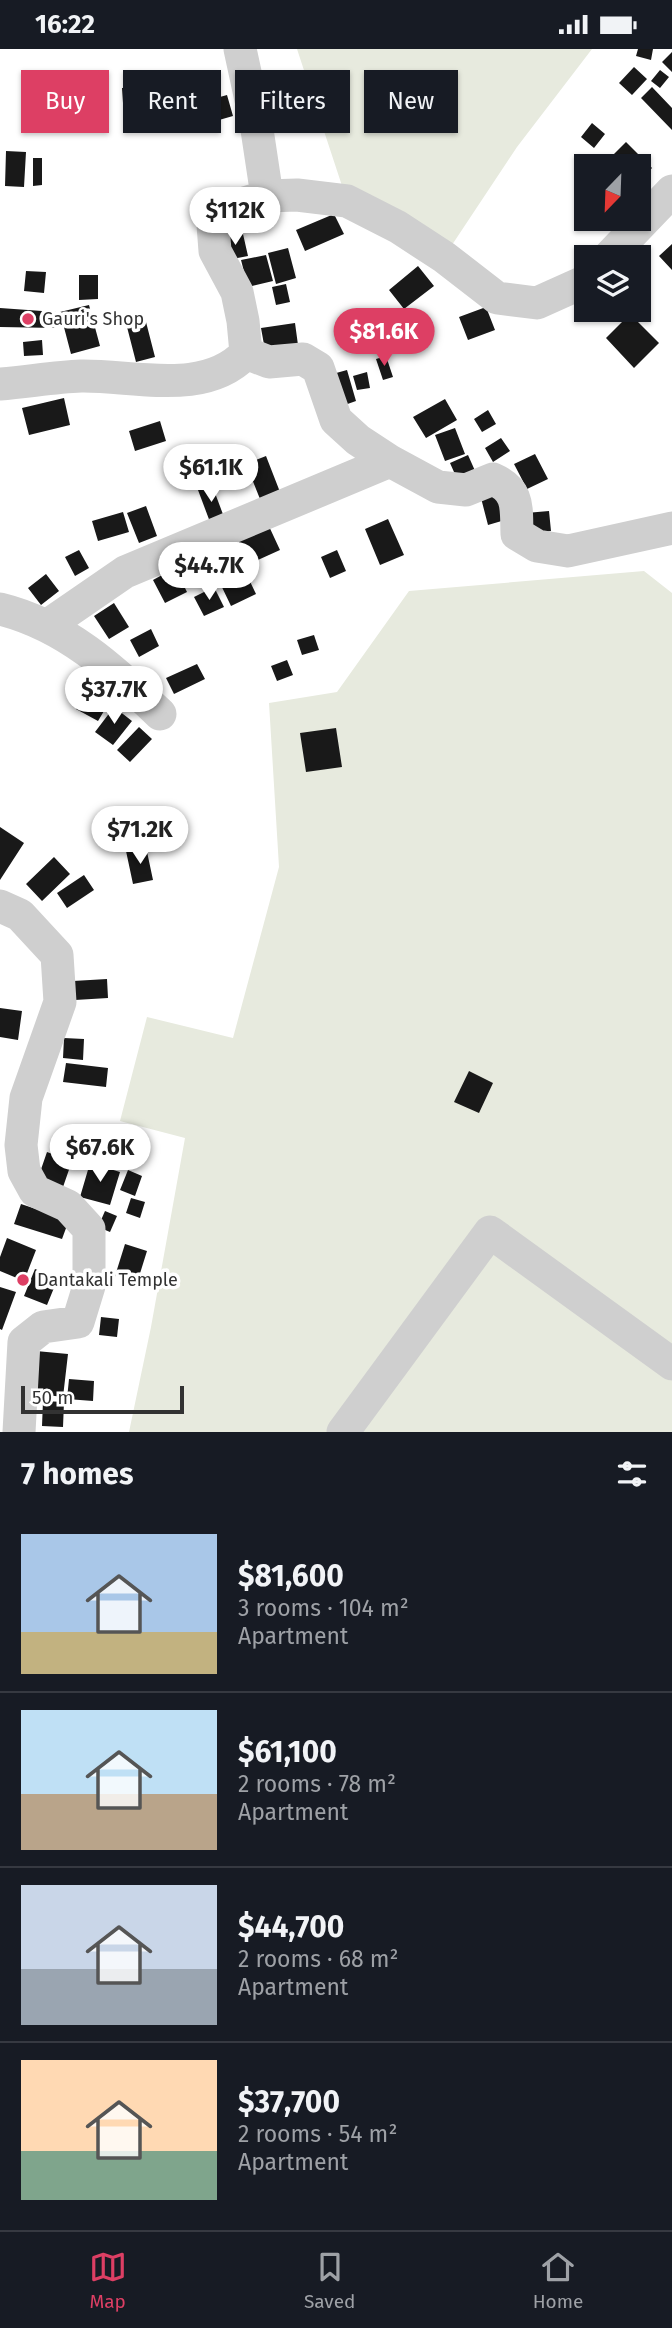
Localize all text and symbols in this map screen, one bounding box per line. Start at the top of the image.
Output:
text: 16:22 [35,9,95,40]
chip: Buy [21,70,109,133]
chip: Rent [123,70,221,133]
chip: Filters [235,70,350,133]
chip: New [364,70,458,133]
north arrow [574,154,651,231]
map controls [574,154,651,322]
pin: $112K [186,187,284,247]
text: $112K [205,196,265,224]
button: layers [574,245,651,322]
place label: Gauri's Shop [42,308,144,330]
pin: $81.6K [327,309,441,368]
marker: Gauri's Shop [20,311,36,327]
text: $81.6K [350,317,418,345]
pin: $61.1K [154,445,268,504]
text: $61.1K [179,453,243,481]
pin: $44.7K [152,543,266,602]
text: $44.7K [174,551,244,579]
pin: $37.7K [57,667,171,726]
text: $37.7K [81,675,147,703]
pin: $71.2K [83,807,197,866]
text: $71.2K [107,815,173,843]
pin: $67.6K [43,1125,157,1184]
text: $67.6K [66,1133,134,1161]
place label: Dantakali Temple [37,1269,178,1291]
marker: Dantakali Temple [15,1272,31,1288]
scale bar [21,1383,184,1415]
text: 50 m [32,1386,73,1409]
icon: filters [613,1455,651,1493]
text: 7 homes [21,1456,133,1492]
text: $81,600 [238,1558,344,1594]
icon: home [77,1562,161,1646]
text: 3 rooms · 104 m² [238,1594,409,1622]
text: Apartment [238,1622,348,1650]
text: $61,100 [238,1734,337,1770]
icon: home [77,1738,161,1822]
text: 2 rooms · 78 m² [238,1770,396,1798]
text: Apartment [238,1798,348,1826]
text: $44,700 [238,1909,344,1945]
icon: home [77,1913,161,1997]
text: 2 rooms · 68 m² [238,1945,399,1973]
text: Apartment [238,1973,348,2001]
text: $37,700 [238,2084,340,2120]
icon: home [77,2088,161,2172]
text: 2 rooms · 54 m² [238,2120,397,2148]
text: Apartment [238,2148,348,2176]
tab: Map [89,2248,127,2313]
tab: Saved [304,2248,355,2313]
tab: Home [533,2248,583,2313]

